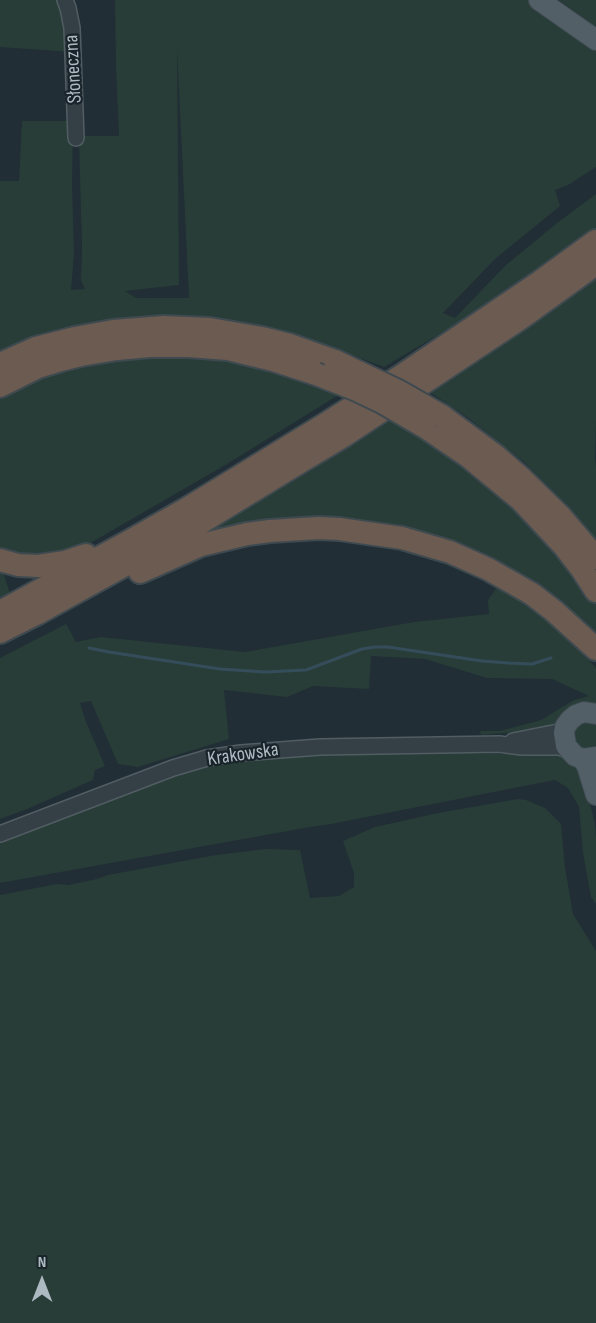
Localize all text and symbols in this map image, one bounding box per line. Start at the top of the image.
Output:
street label: Słoneczna [60,34,88,104]
street label: Krakowska [206,738,280,772]
north arrow [12,1251,72,1311]
text: N [38,1253,46,1272]

